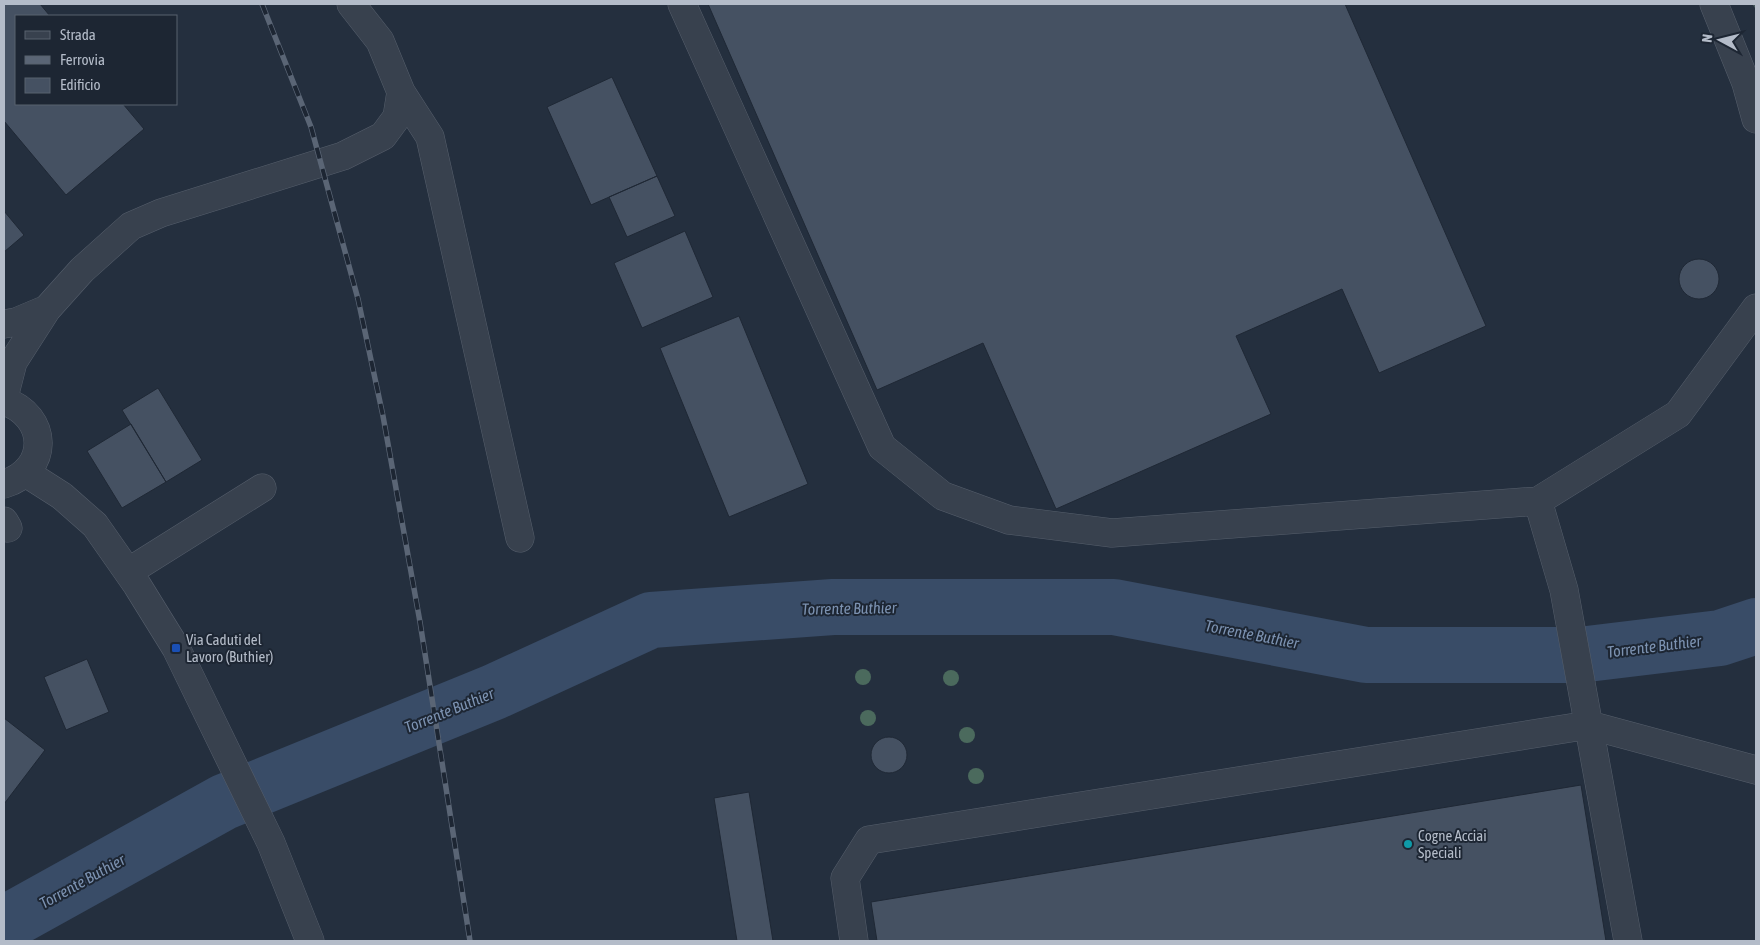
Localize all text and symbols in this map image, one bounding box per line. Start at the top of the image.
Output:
legend [15,15,178,105]
north arrow [1695,15,1745,65]
text: Strada [60,26,96,43]
text: N [1699,33,1716,43]
text: Ferrovia [60,51,105,68]
text: Edificio [60,76,101,93]
water label: Torrente Buthier [801,598,898,618]
water label: Torrente Buthier [1204,616,1302,652]
place label: Via Caduti del Lavoro (Buthier) [186,631,273,665]
water label: Torrente Buthier [1606,631,1703,661]
marker: Via Caduti del Lavoro (Buthier) [170,642,182,654]
water label: Torrente Buthier [402,683,498,736]
place label: Cogne Acciai Speciali [1418,827,1487,861]
marker: Cogne Acciai Speciali [1402,838,1414,850]
water label: Torrente Buthier [36,850,129,912]

